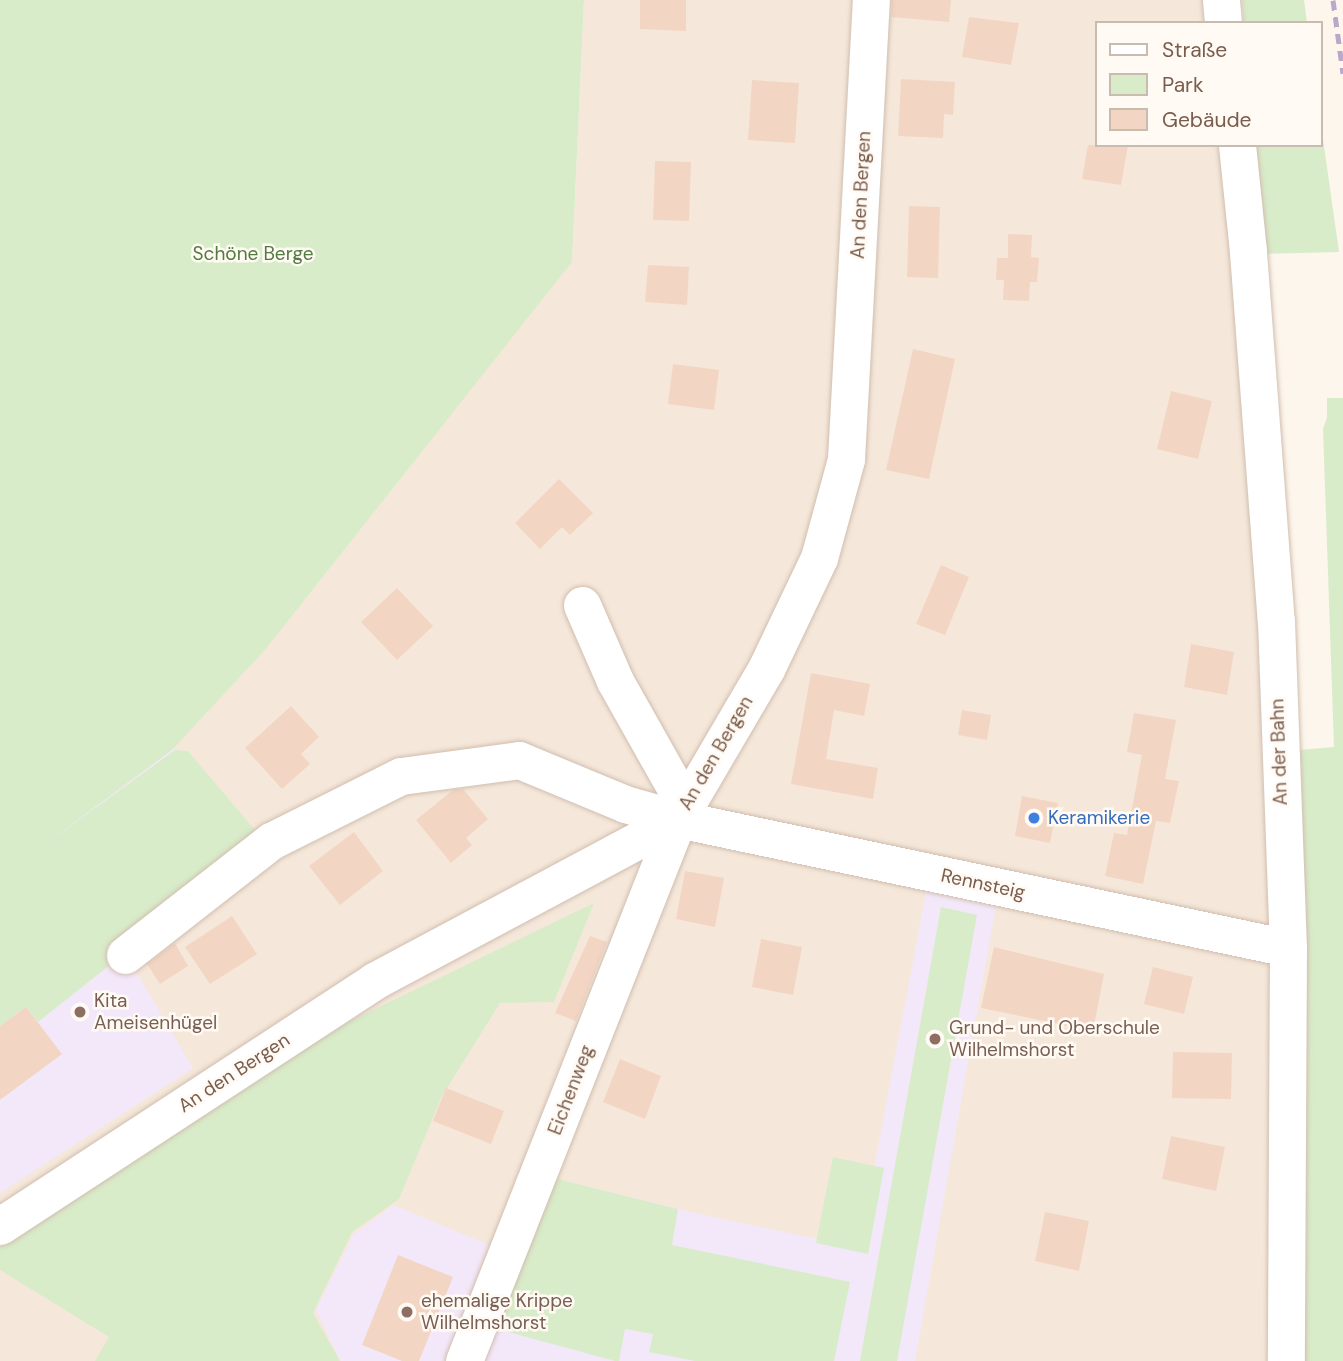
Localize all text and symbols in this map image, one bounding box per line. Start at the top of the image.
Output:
legend [1094,21,1322,147]
text: Straße [1162,36,1227,64]
text: Park [1162,71,1203,99]
text: Gebäude [1162,106,1252,134]
street label: An den Bergen [846,130,876,260]
park label: Schöne Berge [193,243,313,265]
street label: An den Bergen [674,692,758,814]
street label: An der Bahn [1266,698,1292,806]
place label: Keramikerie [1048,807,1150,829]
marker: Keramikerie [1026,810,1042,826]
street label: Rennsteig [939,864,1027,904]
place label: Kita Ameisenhügel [94,990,217,1034]
marker: Kita Ameisenhügel [72,1004,88,1020]
place label: Grund- und Oberschule Wilhelmshorst [949,1017,1160,1061]
street label: An den Bergen [174,1029,294,1117]
marker: Grund- und Oberschule Wilhelmshorst [927,1031,943,1047]
street label: Eichenweg [543,1042,599,1138]
place label: ehemalige Krippe Wilhelmshorst [421,1290,573,1334]
marker: ehemalige Krippe Wilhelmshorst [399,1304,415,1320]

